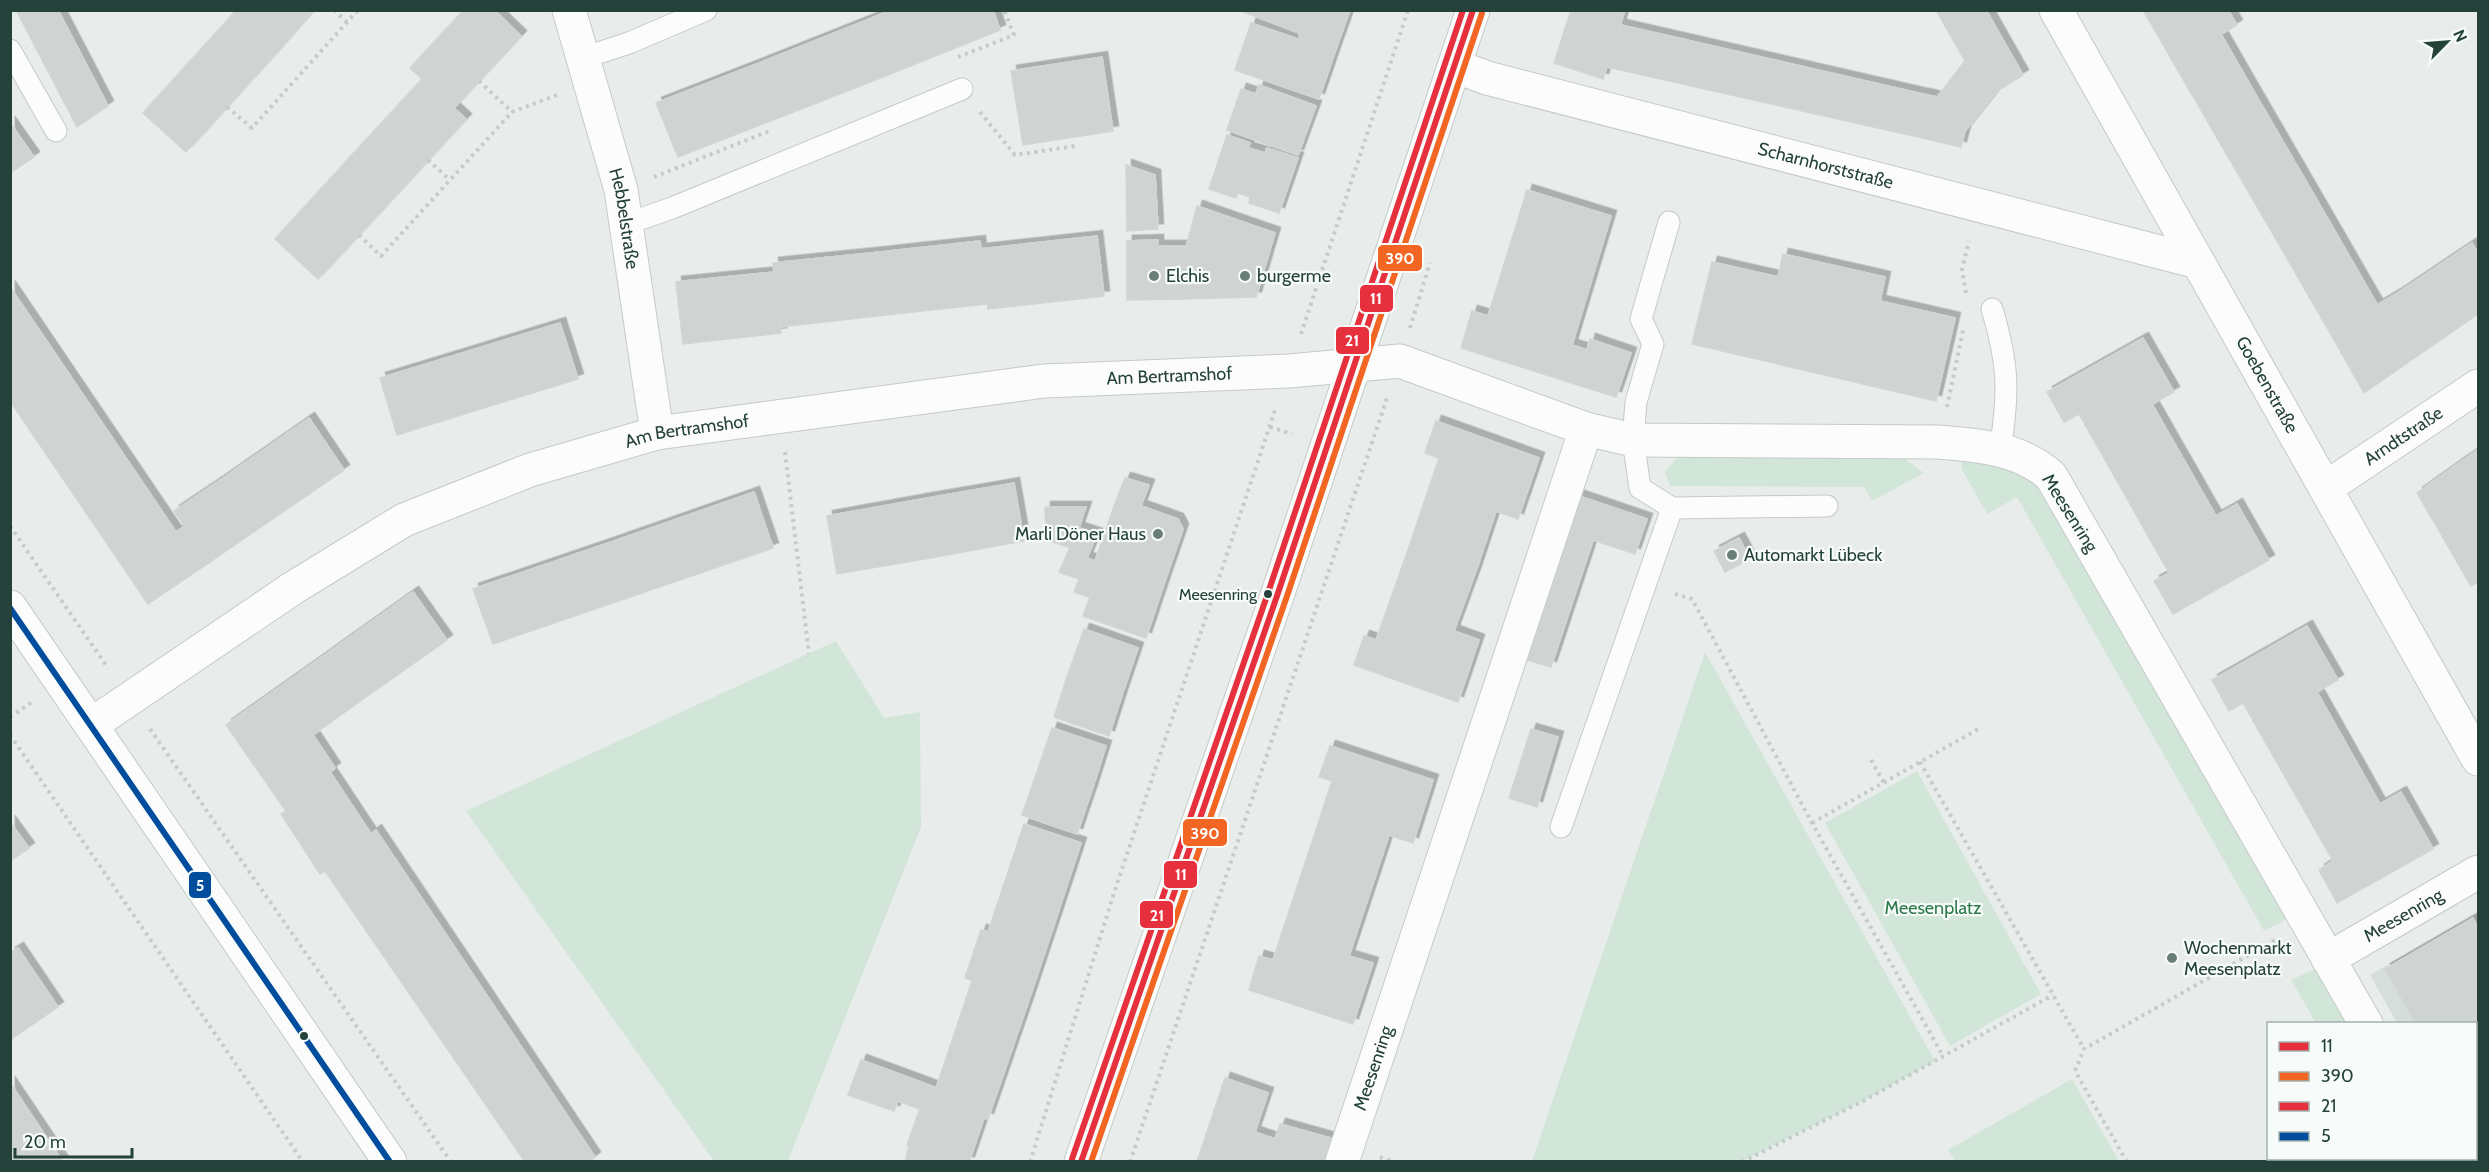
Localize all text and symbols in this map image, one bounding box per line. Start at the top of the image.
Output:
north arrow [2417,12,2477,72]
text: N [2449,27,2471,45]
street label: Scharnhorststraße [1756,138,1896,194]
street label: Hebbelstraße [604,165,644,271]
line badge: 390 [1377,244,1423,272]
text: 390 [1386,249,1414,268]
place label: Elchis [1166,265,1209,287]
place label: burgerme [1257,265,1331,287]
marker: Elchis [1147,269,1161,283]
marker: burgerme [1238,269,1252,283]
line badge: 11 [1359,284,1394,313]
text: 11 [1370,289,1382,308]
line badge: 21 [1335,326,1370,355]
text: 21 [1345,331,1359,350]
street label: Goebenstraße [2231,332,2303,437]
street label: Am Bertramshof [1106,362,1233,389]
street label: Arndtstraße [2360,402,2447,470]
street label: Am Bertramshof [622,410,750,453]
street label: Meesenring [2037,470,2103,557]
place label: Marli Döner Haus [1015,523,1146,545]
marker: Marli Döner Haus [1151,527,1165,541]
place label: Automarkt Lübeck [1744,544,1883,566]
marker: Automarkt Lübeck [1725,548,1739,562]
place label: Meesenring [1179,585,1258,604]
marker: Meesenring [1262,588,1274,600]
line badge: 390 [1182,818,1228,847]
text: 390 [1191,824,1219,843]
line badge: 11 [1163,860,1198,889]
text: 11 [1175,865,1187,884]
line badge: 5 [188,871,212,899]
text: 5 [196,876,204,895]
street label: Meesenring [2360,883,2448,947]
park label: Meesenplatz [1885,897,1982,919]
line badge: 21 [1139,900,1174,929]
text: 21 [1150,906,1164,925]
place label: Wochenmarkt Meesenplatz [2184,937,2292,980]
marker: Wochenmarkt Meesenplatz [2165,951,2179,965]
street label: Meesenring [1349,1022,1398,1113]
legend [2267,1022,2477,1160]
unlabelled marker [298,1030,310,1042]
text: 11 [2321,1035,2333,1057]
text: 390 [2321,1065,2354,1087]
text: 21 [2321,1095,2336,1117]
scale bar [15,1121,132,1159]
text: 5 [2321,1125,2331,1147]
text: 20 m [24,1131,66,1153]

